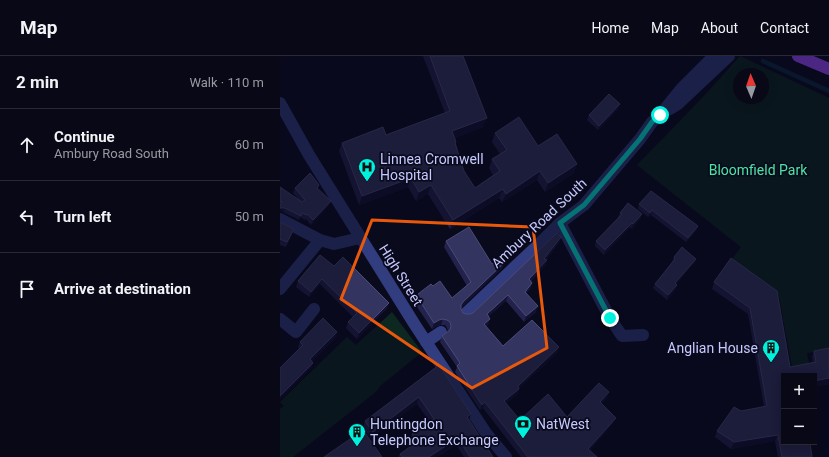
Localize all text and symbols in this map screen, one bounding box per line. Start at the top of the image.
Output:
text: Map [20,16,58,39]
text: Home [591,20,629,36]
text: Map [651,20,679,36]
text: About [701,20,738,36]
text: Contact [760,20,809,36]
north arrow [733,68,769,104]
text: 2 min [16,72,59,92]
text: Walk · 110 m [189,75,264,90]
route start [651,106,669,124]
text: Continue [54,128,115,146]
icon: ahead [16,134,38,156]
text: 60 m [235,137,264,152]
text: Ambury Road South [54,146,169,161]
place label: Linnea Cromwell Hospital [380,151,484,183]
hospital icon: Linnea Cromwell Hospital [357,157,377,182]
park label: Bloomfield Park [709,162,808,178]
street label: Ambury Road South [488,175,590,271]
icon: left [16,206,38,228]
text: Turn left [54,208,111,226]
text: 50 m [235,209,264,224]
street label: High Street [376,241,426,309]
icon: arrive [16,278,38,300]
text: Arrive at destination [54,280,191,298]
route end [601,309,619,327]
building icon: Anglian House [761,338,781,363]
place label: Anglian House [667,340,758,356]
map controls [781,373,817,445]
button: + [781,373,817,409]
button: − [781,409,817,445]
bank icon: NatWest [513,414,533,439]
place label: Huntingdon Telephone Exchange [370,416,499,448]
place label: NatWest [536,416,590,432]
building icon: Huntingdon Telephone Exchange [347,422,367,447]

